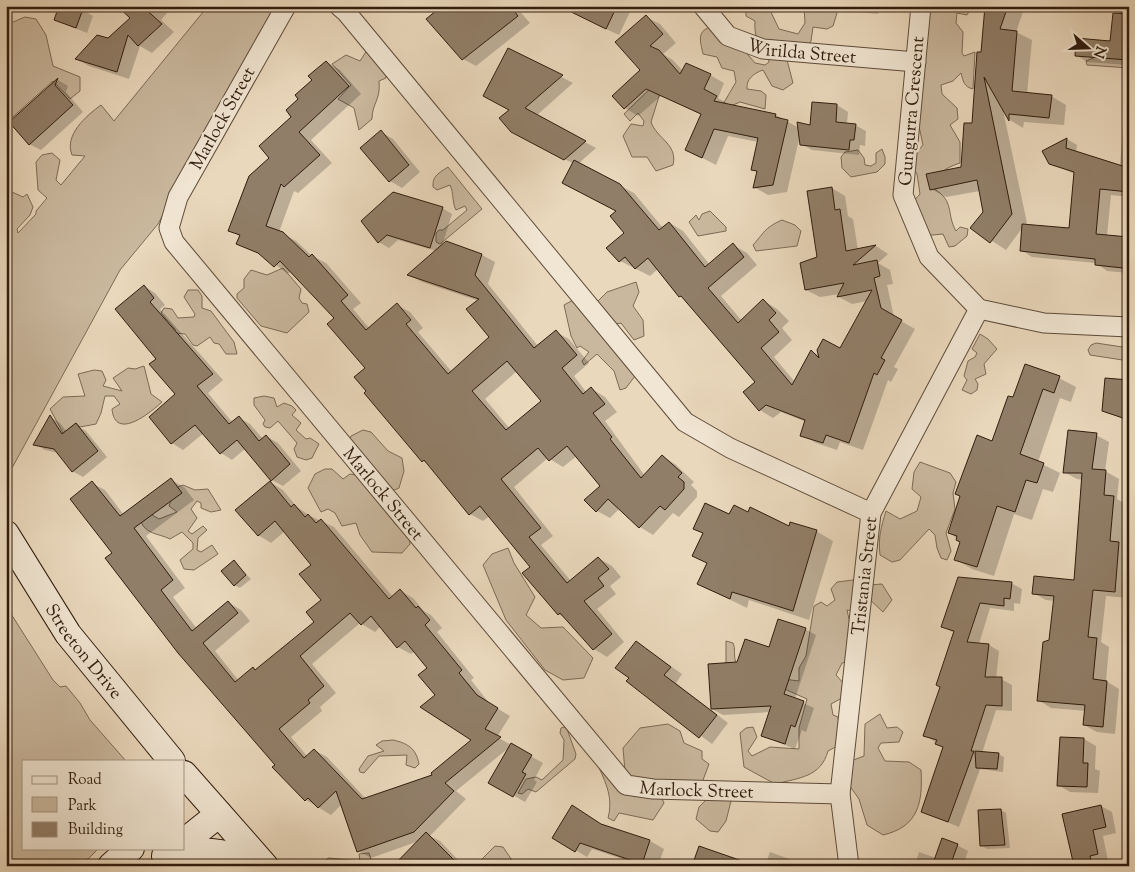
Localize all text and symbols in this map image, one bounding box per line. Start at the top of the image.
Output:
north arrow [1062,22,1112,72]
street label: Wirilda Street [743,33,857,72]
street label: Gungurra Crescent [894,35,932,187]
text: N [1087,43,1110,60]
street label: Marlock Street [185,63,263,175]
street label: Marlock Street [335,443,428,547]
street label: Tristania Street [847,516,885,637]
street label: Streeton Drive [37,600,127,706]
legend [22,760,185,850]
text: Road [68,770,102,791]
street label: Marlock Street [637,776,754,807]
text: Park [68,796,97,817]
text: Building [68,820,123,841]

